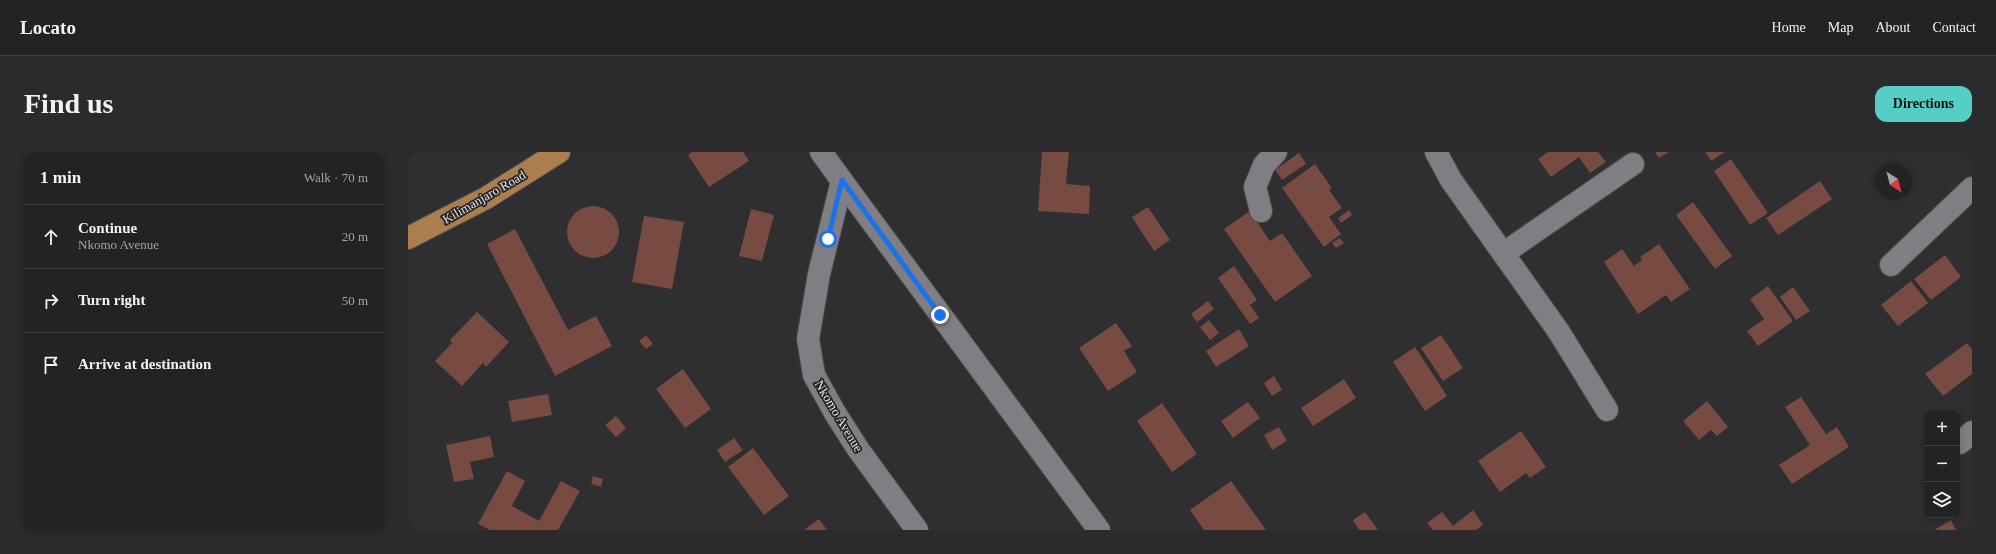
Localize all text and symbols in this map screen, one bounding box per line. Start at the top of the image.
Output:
text: Locato [20,17,76,38]
text: Home [1772,20,1806,35]
text: Map [1828,20,1853,35]
text: About [1875,20,1910,35]
text: Contact [1932,20,1976,35]
button: Directions [1875,86,1972,122]
text: Find us [24,88,114,119]
north arrow [1876,164,1912,200]
street label: Kilimanjaro Road [440,167,529,227]
text: 1 min [40,168,81,187]
text: Walk · 70 m [304,170,368,185]
text: Continue [78,220,137,236]
icon: ahead [40,226,62,248]
text: 20 m [342,229,368,244]
route start [819,230,837,248]
text: Nkomo Avenue [78,237,159,252]
icon: right [40,290,62,312]
text: Turn right [78,292,145,308]
text: 50 m [342,293,368,308]
route end [931,306,949,324]
icon: arrive [40,354,62,376]
text: Arrive at destination [78,356,211,372]
street label: Nkomo Avenue [812,377,866,455]
map controls [1924,410,1960,518]
button: + [1924,410,1960,446]
button: − [1924,446,1960,482]
button: layers [1924,482,1960,518]

